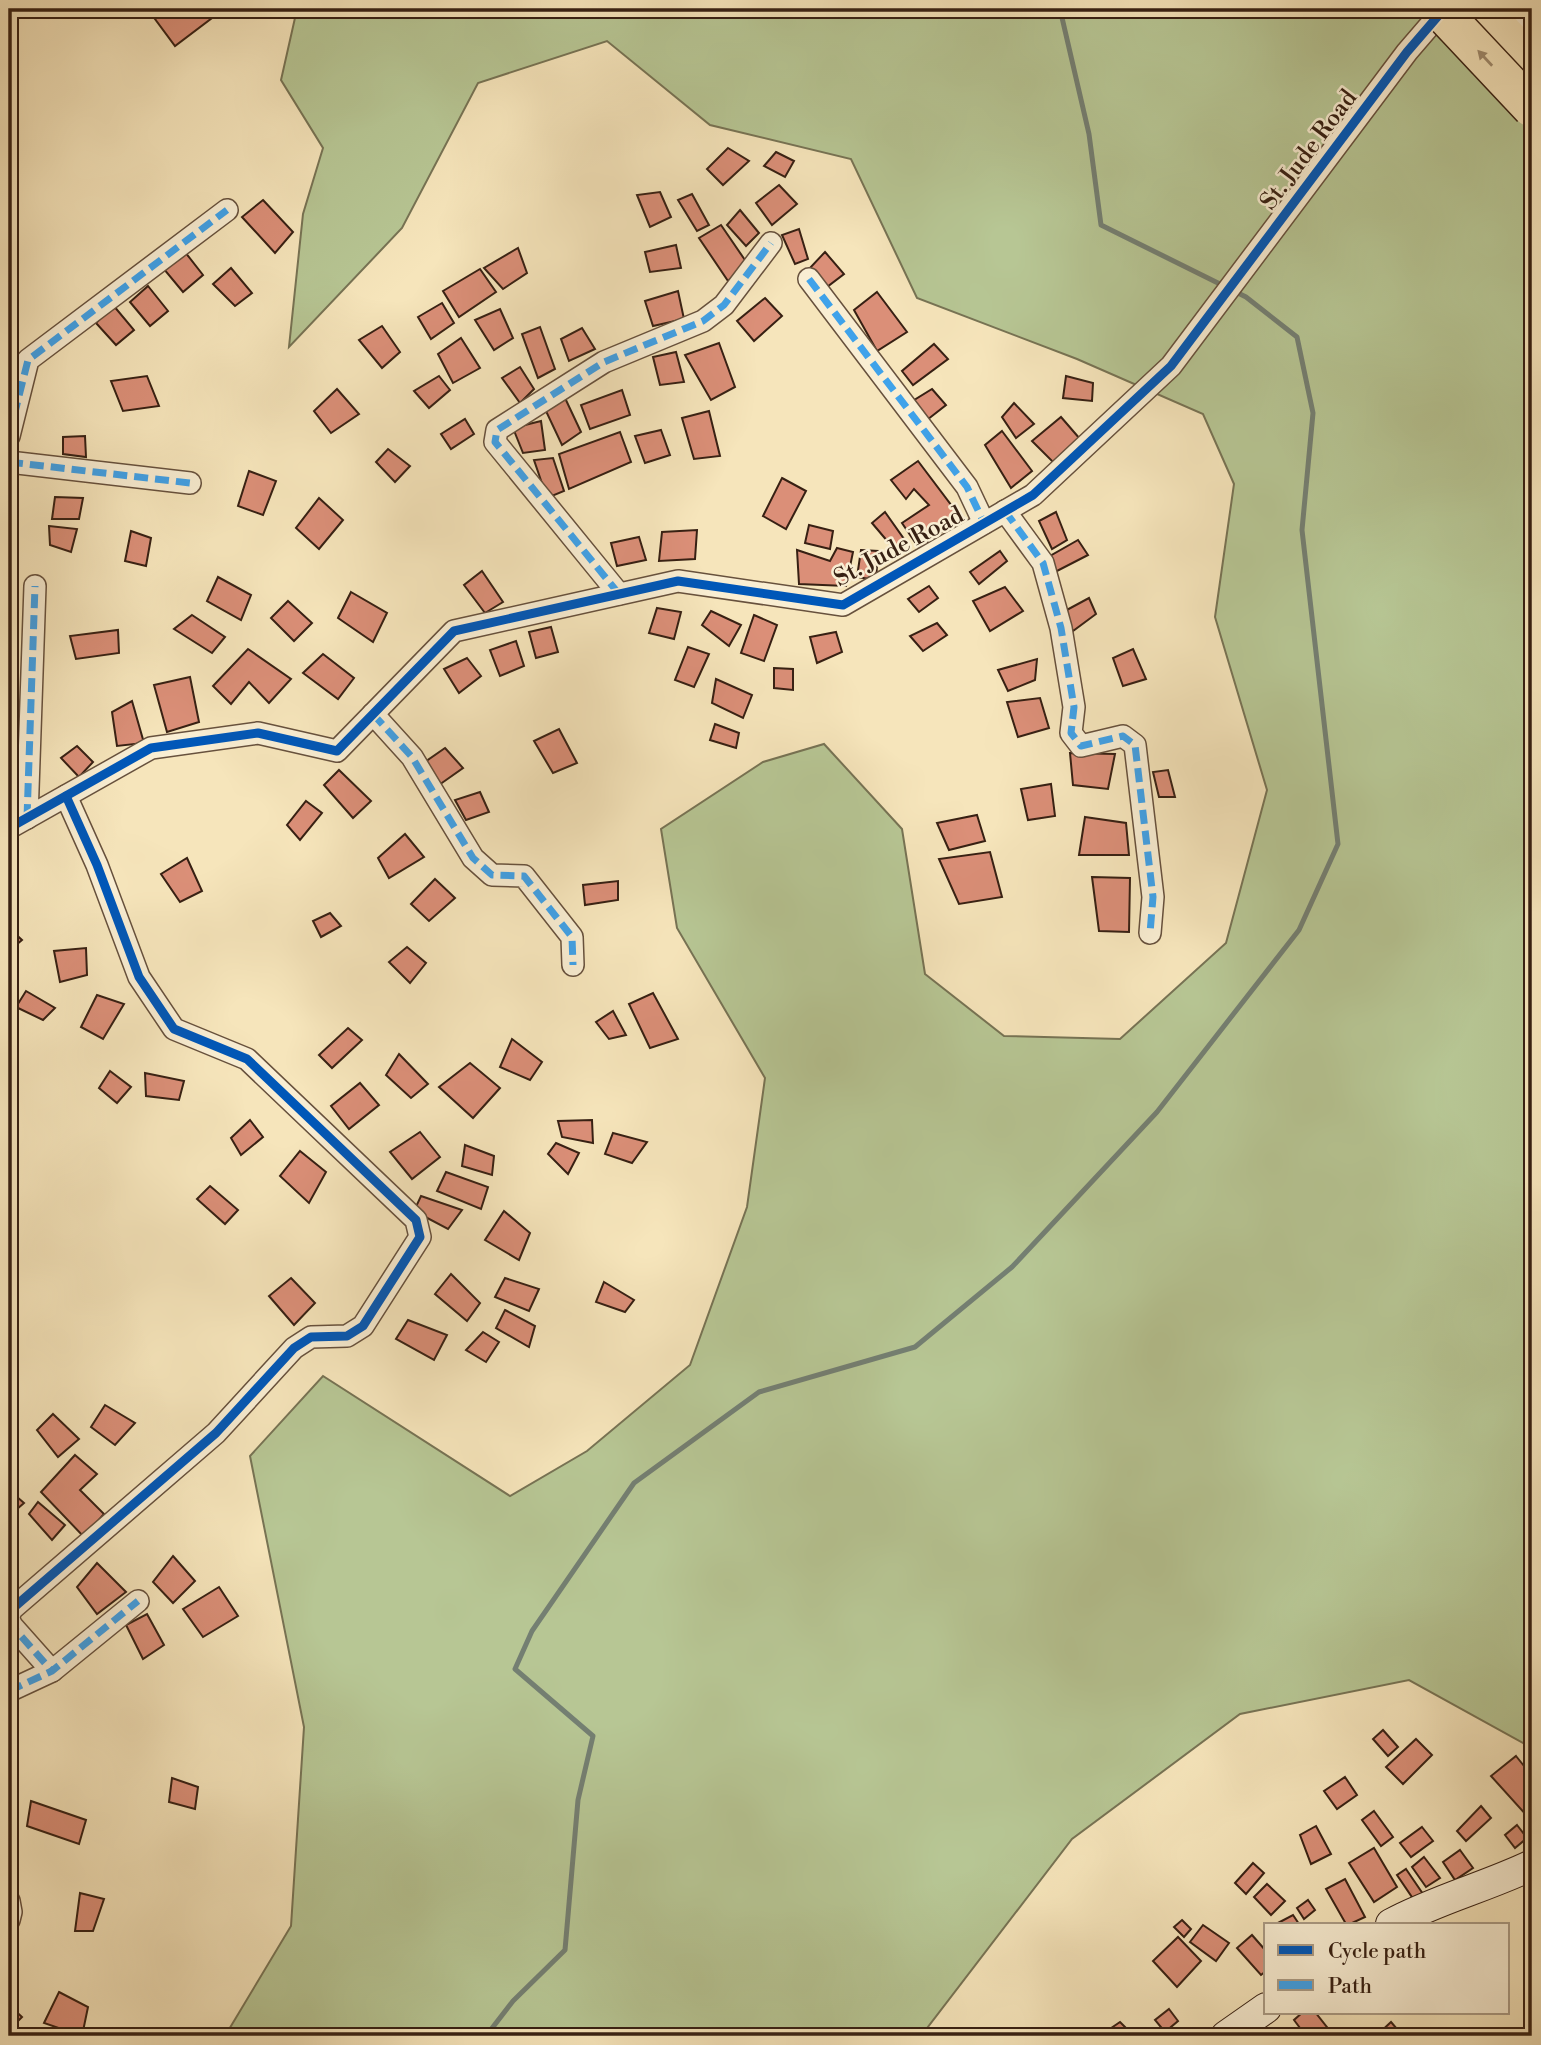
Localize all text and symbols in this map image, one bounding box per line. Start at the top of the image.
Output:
one-way arrow [1478,50,1494,67]
street label: St. Jude Road [1254,84,1364,216]
street label: St. Jude Road [829,500,969,594]
legend [1264,1923,1510,2014]
text: Cycle path [1328,1939,1427,1965]
text: Path [1328,1974,1373,2000]

